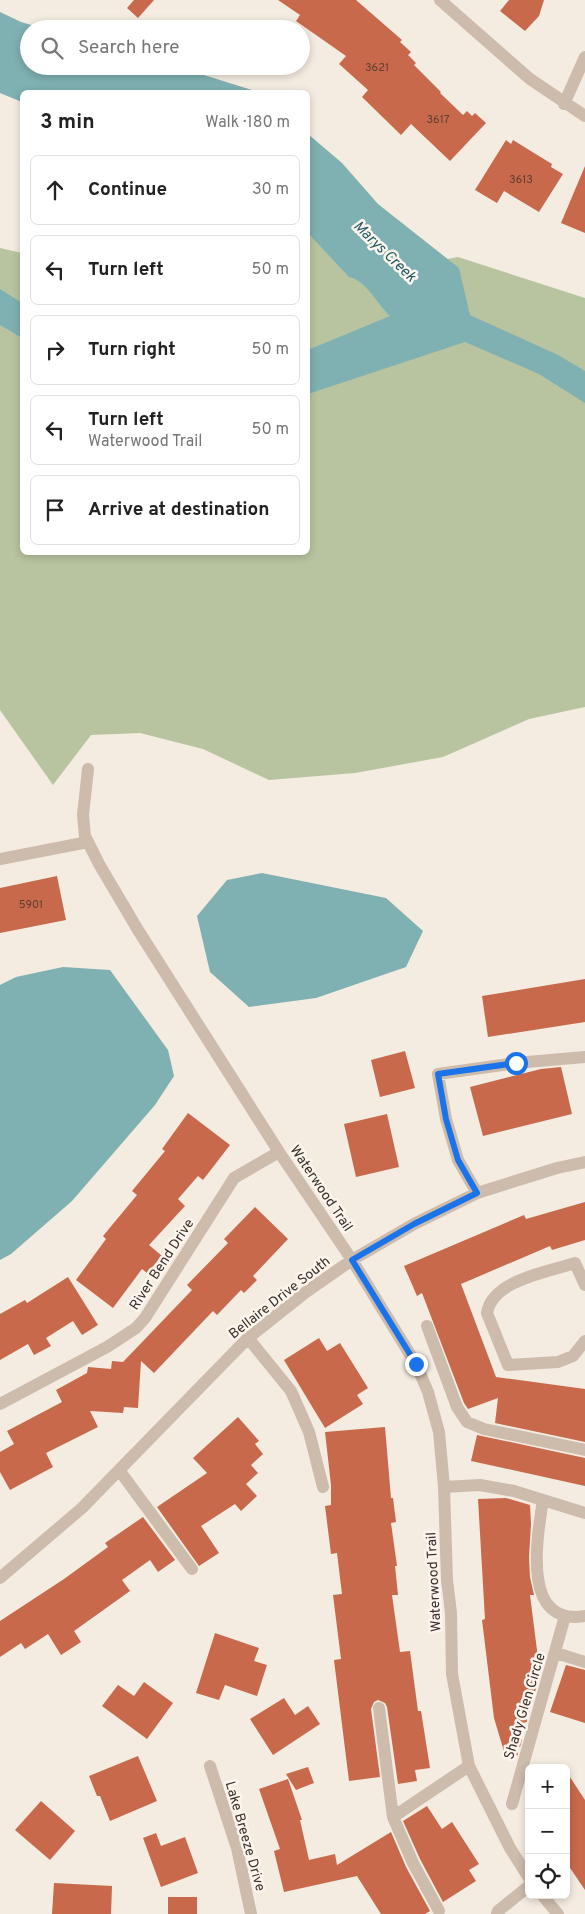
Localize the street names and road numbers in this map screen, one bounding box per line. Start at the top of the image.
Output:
street label: Waterwood Trail [286,1143,356,1235]
street label: River Bend Drive [126,1216,198,1314]
street label: Bellaire Drive South [226,1253,334,1343]
street label: Waterwood Trail [423,1531,446,1632]
street label: Shady Glen Circle [501,1651,550,1762]
street label: Lake Breeze Drive [221,1780,268,1893]

